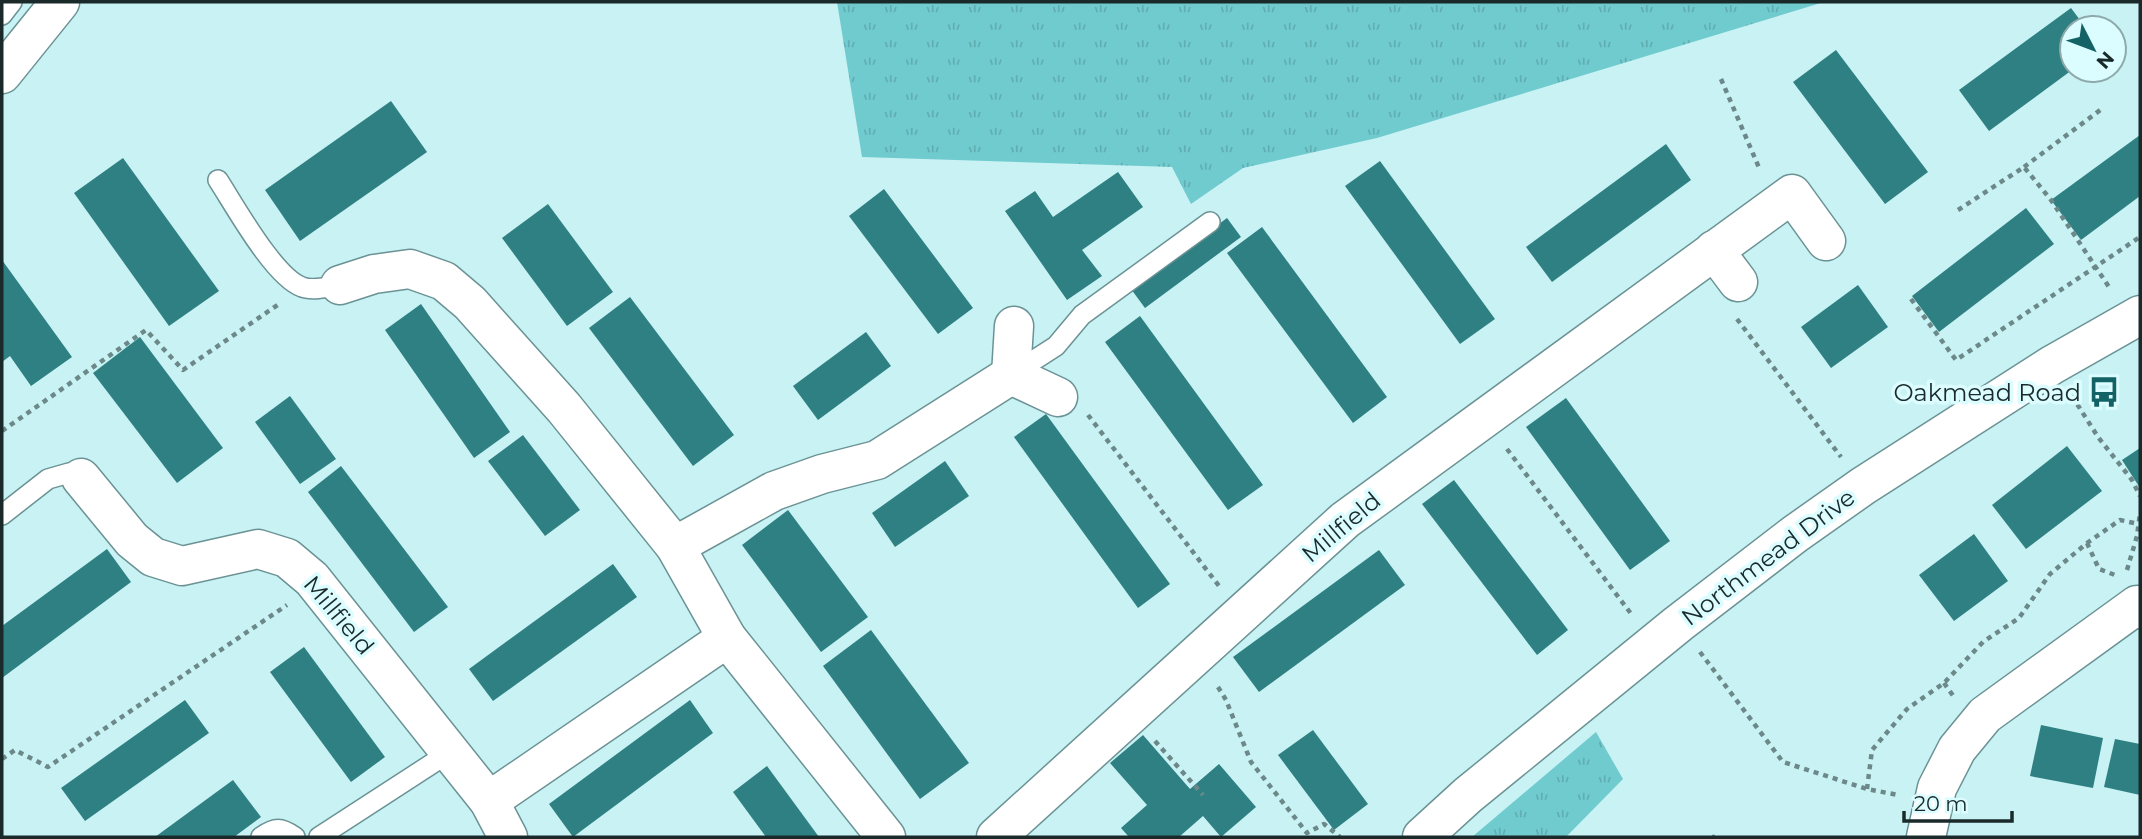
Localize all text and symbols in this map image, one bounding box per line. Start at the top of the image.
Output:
north arrow [2058,14,2128,84]
text: N [2092,47,2119,73]
bus stop icon: Oakmead Road [2087,375,2121,409]
place label: Oakmead Road [1893,378,2081,407]
street label: Northmead Drive [1676,482,1860,632]
street label: Millfield [1296,486,1386,568]
street label: Millfield [298,570,380,660]
scale bar [1904,780,2012,824]
text: 20 m [1914,791,1968,816]

